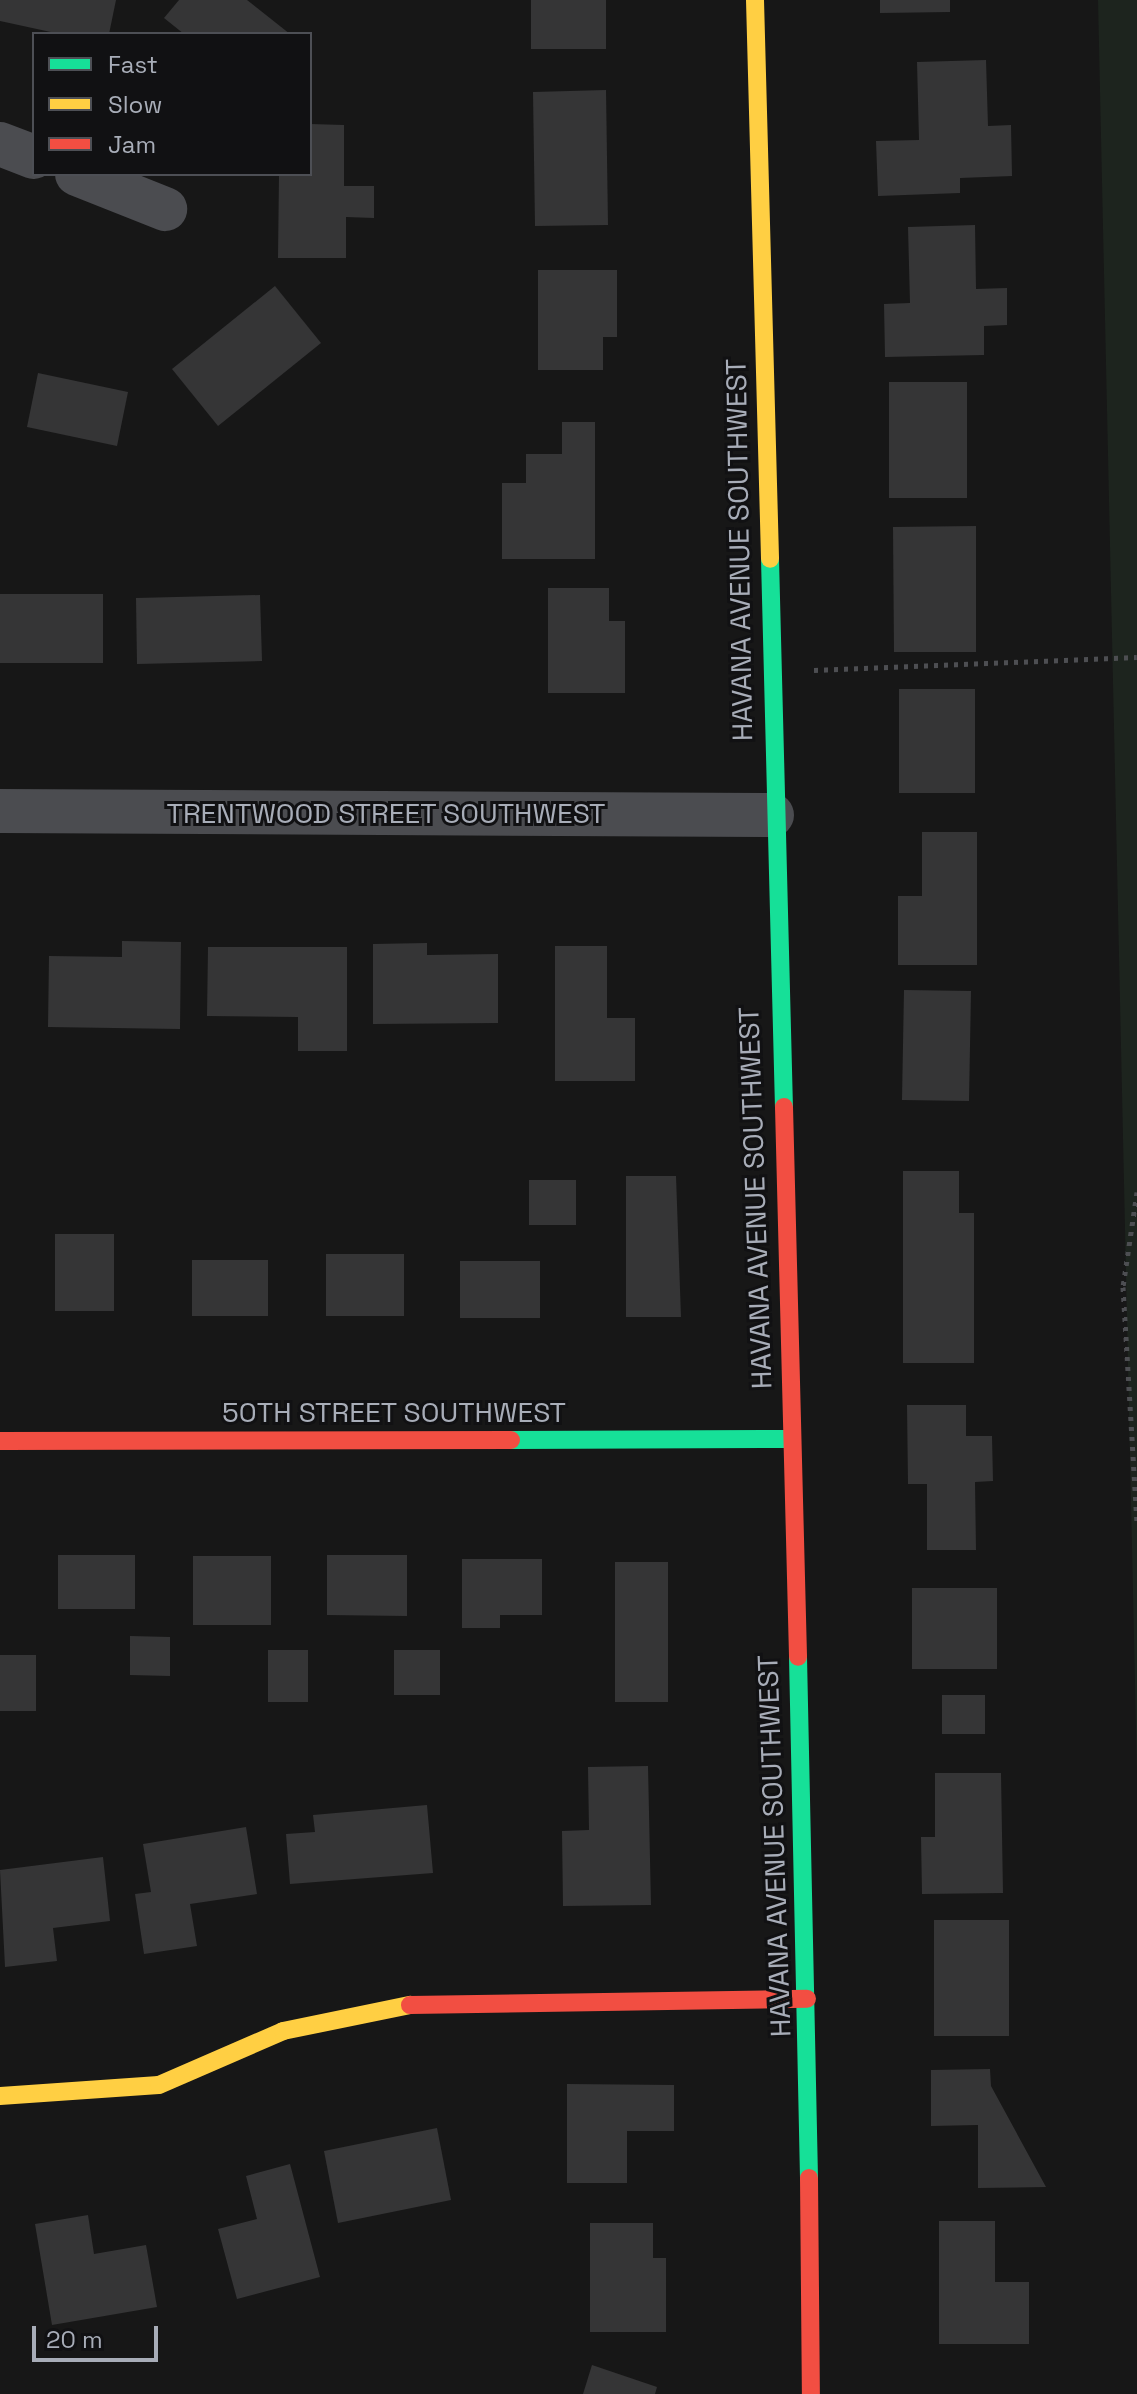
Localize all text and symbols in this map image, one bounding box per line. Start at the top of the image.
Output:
legend [32,32,312,176]
text: Fast [108,49,158,80]
text: Slow [108,89,162,120]
text: Jam [108,129,156,160]
street label: HAVANA AVENUE SOUTHWEST [719,358,759,742]
street label: TRENTWOOD STREET SOUTHWEST [166,796,606,830]
street label: HAVANA AVENUE SOUTHWEST [732,1006,778,1390]
street label: 50TH STREET SOUTHWEST [222,1395,566,1429]
street label: HAVANA AVENUE SOUTHWEST [751,1654,797,2038]
scale bar [36,2310,162,2360]
text: 20 m [46,2324,103,2355]

